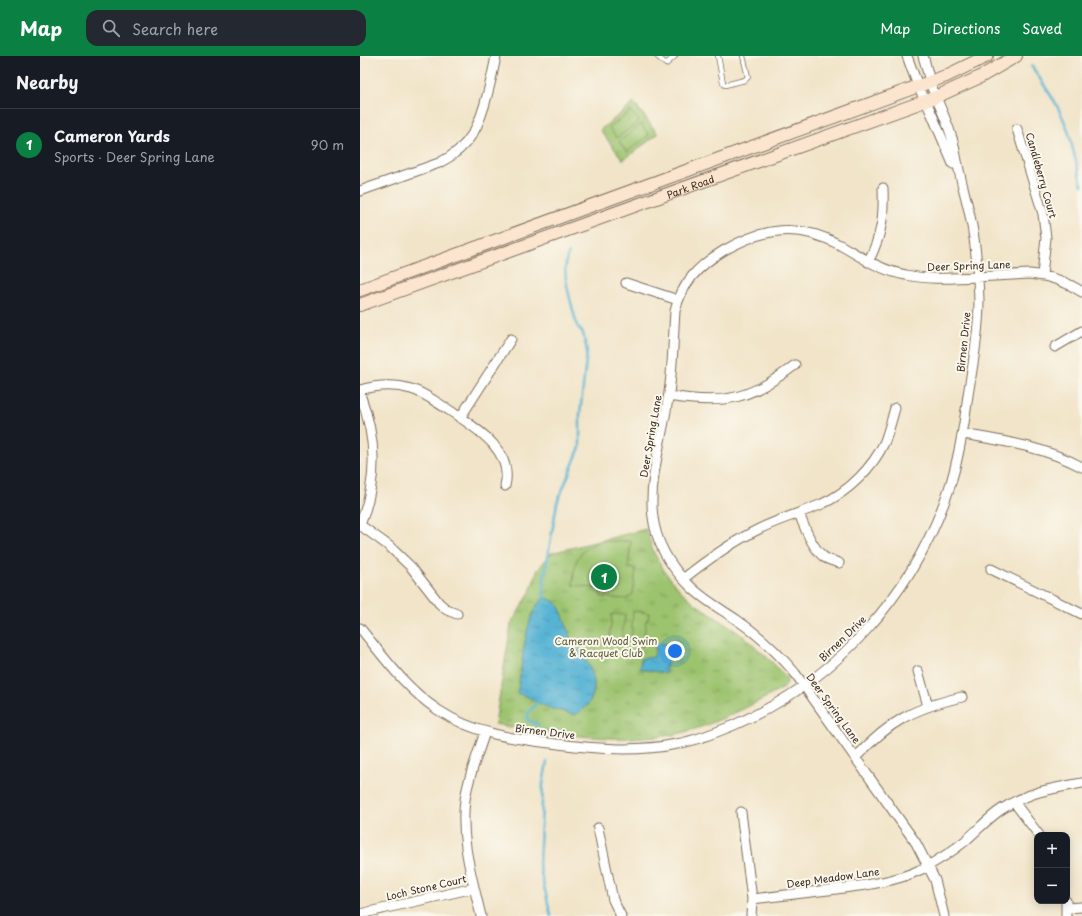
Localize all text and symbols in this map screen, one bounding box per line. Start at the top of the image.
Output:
search box [86,10,366,46]
text: Map [20,14,62,42]
icon: search [100,17,122,39]
text: Search here [132,17,218,40]
text: Map [880,18,910,39]
text: Directions [932,18,1000,39]
text: Saved [1022,18,1062,39]
text: Nearby [16,69,78,95]
text: Cameron Yards [54,124,170,147]
street label: Candleberry Court [1022,130,1061,220]
text: 1 [26,135,32,154]
text: 90 m [311,135,344,154]
text: Sports · Deer Spring Lane [54,147,215,166]
street label: Park Road [664,170,716,201]
street label: Deer Spring Lane [927,256,1011,274]
street label: Birnen Drive [952,311,974,373]
street label: Deer Spring Lane [635,393,665,478]
pin: 1 [591,562,617,592]
street label: Birnen Drive [815,612,869,664]
park label: Cameron Wood Swim & Racquet Club [555,633,657,660]
your location [665,641,685,661]
street label: Deer Spring Lane [803,670,865,747]
street label: Birnen Drive [514,720,576,742]
map controls [1034,832,1070,904]
button: + [1034,832,1070,868]
street label: Deep Meadow Lane [786,863,881,891]
button: − [1034,868,1070,904]
street label: Loch Stone Court [384,870,468,904]

